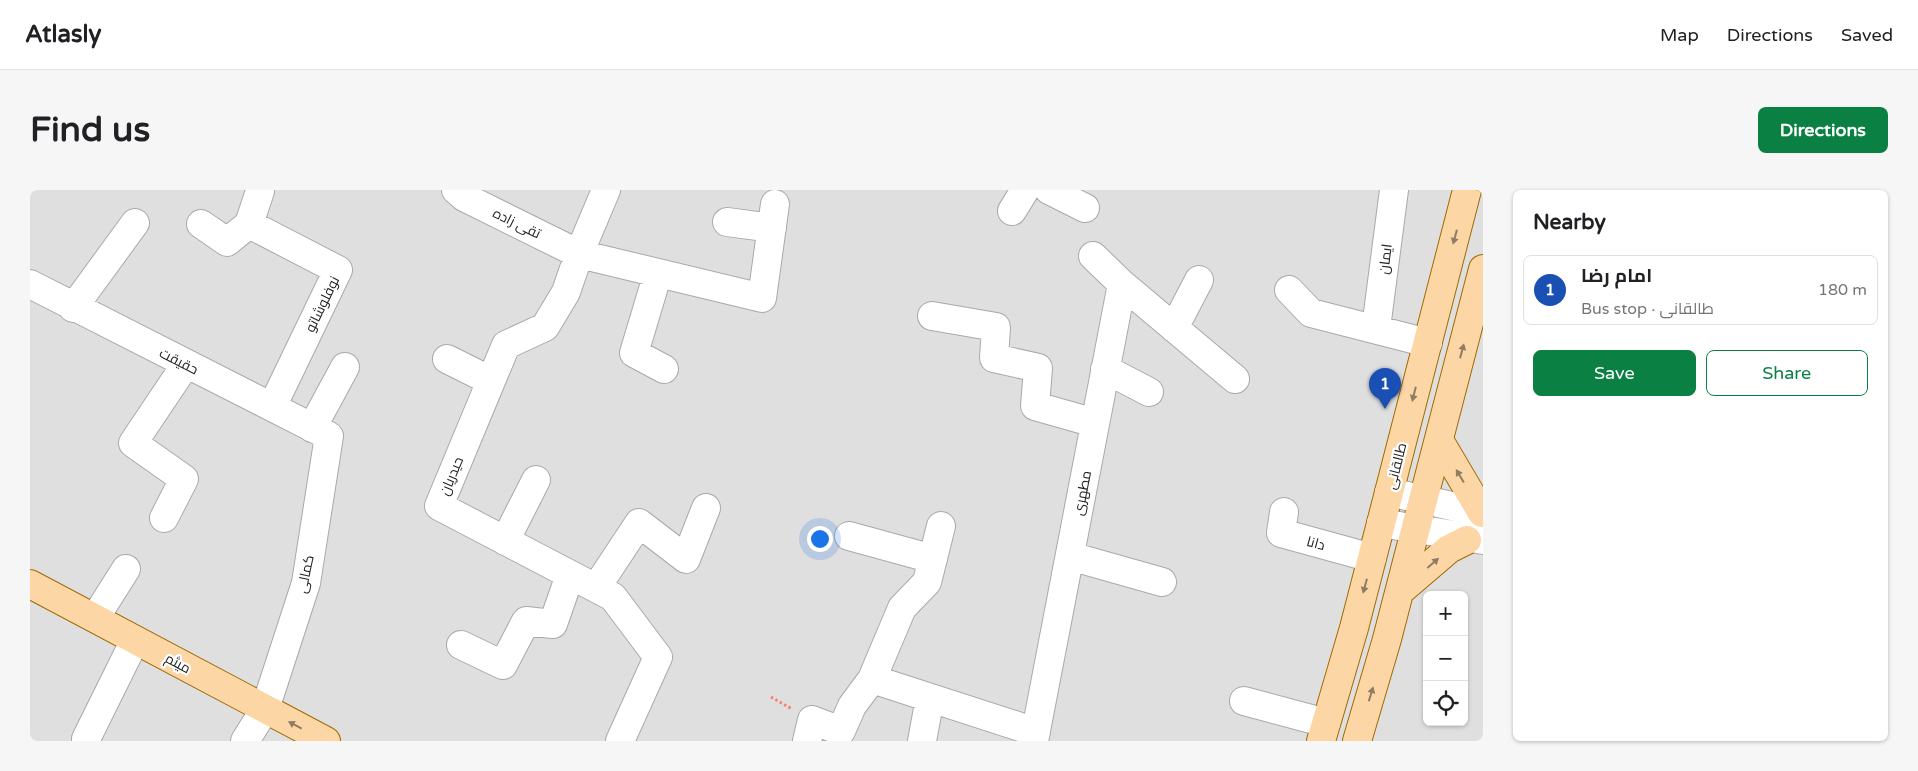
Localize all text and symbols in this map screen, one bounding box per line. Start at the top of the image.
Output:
text: Atlasly [25,20,101,49]
text: Map [1660,24,1699,46]
text: Directions [1727,24,1813,46]
text: Saved [1841,24,1893,46]
button: Directions [1758,107,1888,153]
text: Find us [30,109,150,151]
street label: تقی زاده [490,205,544,242]
text: Nearby [1533,210,1606,235]
one-way arrow [1451,230,1459,245]
street label: ایمان [1375,243,1396,275]
text: امام رضا [1581,265,1652,287]
street label: نوفلوشاتو [302,273,343,335]
text: 1 [1545,280,1555,300]
text: 180 m [1818,280,1867,300]
text: Bus stop · طالقانی [1581,299,1714,319]
one-way arrow [1458,344,1466,359]
street label: حقیقت [157,345,201,378]
button: Save [1533,350,1696,396]
button: Share [1706,350,1868,396]
pin: 1 [1369,368,1401,409]
one-way arrow [1410,387,1418,402]
street label: طالقانی [1382,441,1410,491]
street label: حیدریان [436,454,467,498]
street label: مطهری [1070,469,1095,517]
one-way arrow [1456,470,1465,483]
your location [807,526,833,552]
street label: دانا [1305,533,1327,554]
street label: کمالی [293,553,318,595]
one-way arrow [1426,558,1439,569]
one-way arrow [1361,578,1369,593]
map controls [1423,591,1468,726]
button: + [1423,591,1468,636]
button: − [1423,636,1468,681]
street label: میثم [162,650,193,678]
button: locate [1423,681,1468,726]
one-way arrow [1367,687,1375,702]
one-way arrow [288,721,302,729]

